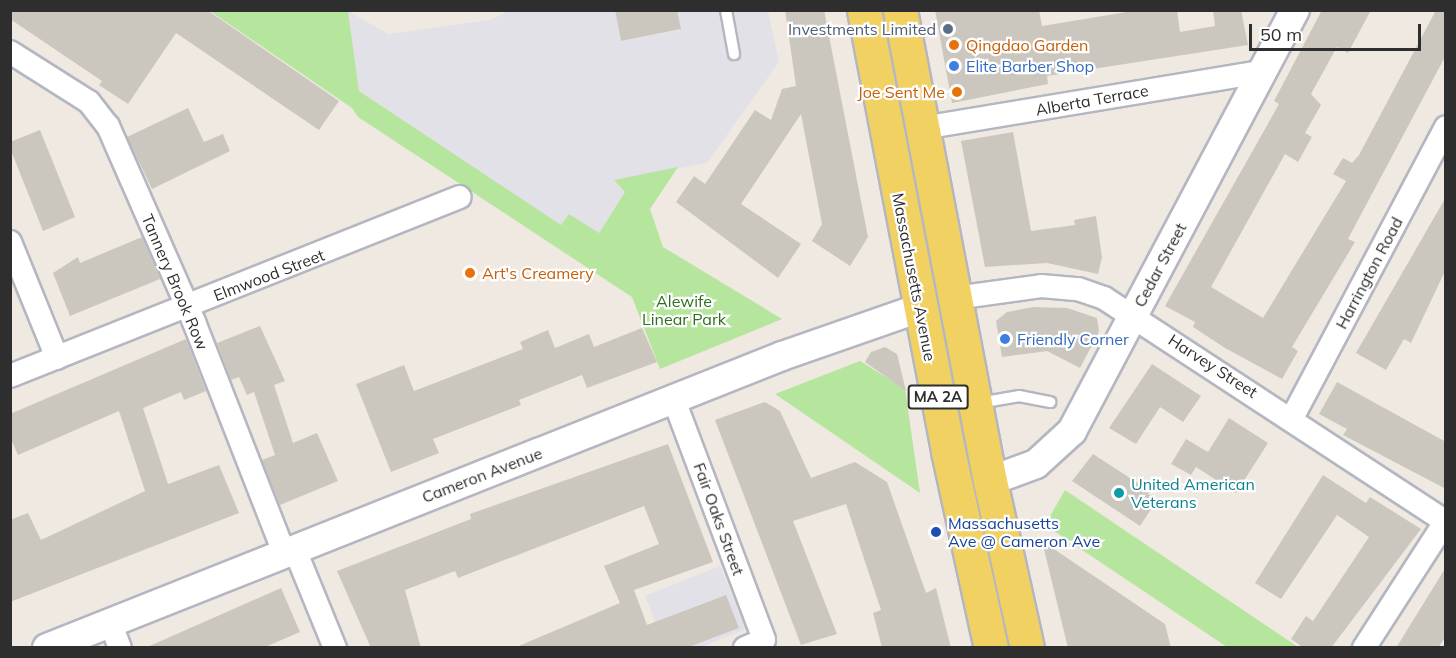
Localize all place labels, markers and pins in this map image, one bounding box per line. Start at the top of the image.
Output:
place label: Investments Limited [788,19,936,39]
marker: Investments Limited [941,22,955,36]
place label: Qingdao Garden [966,35,1088,55]
marker: Qingdao Garden [947,38,961,52]
place label: Elite Barber Shop [966,56,1094,76]
marker: Elite Barber Shop [947,59,961,73]
place label: Joe Sent Me [857,82,945,102]
marker: Joe Sent Me [950,85,964,99]
place label: Art's Creamery [482,263,594,283]
marker: Art's Creamery [463,266,477,280]
place label: Friendly Corner [1017,329,1129,349]
marker: Friendly Corner [998,332,1012,346]
place label: United American Veterans [1131,474,1255,512]
marker: United American Veterans [1112,486,1126,500]
place label: Massachusetts Ave @ Cameron Ave [948,513,1100,551]
marker: Massachusetts Ave @ Cameron Ave [929,525,943,539]

